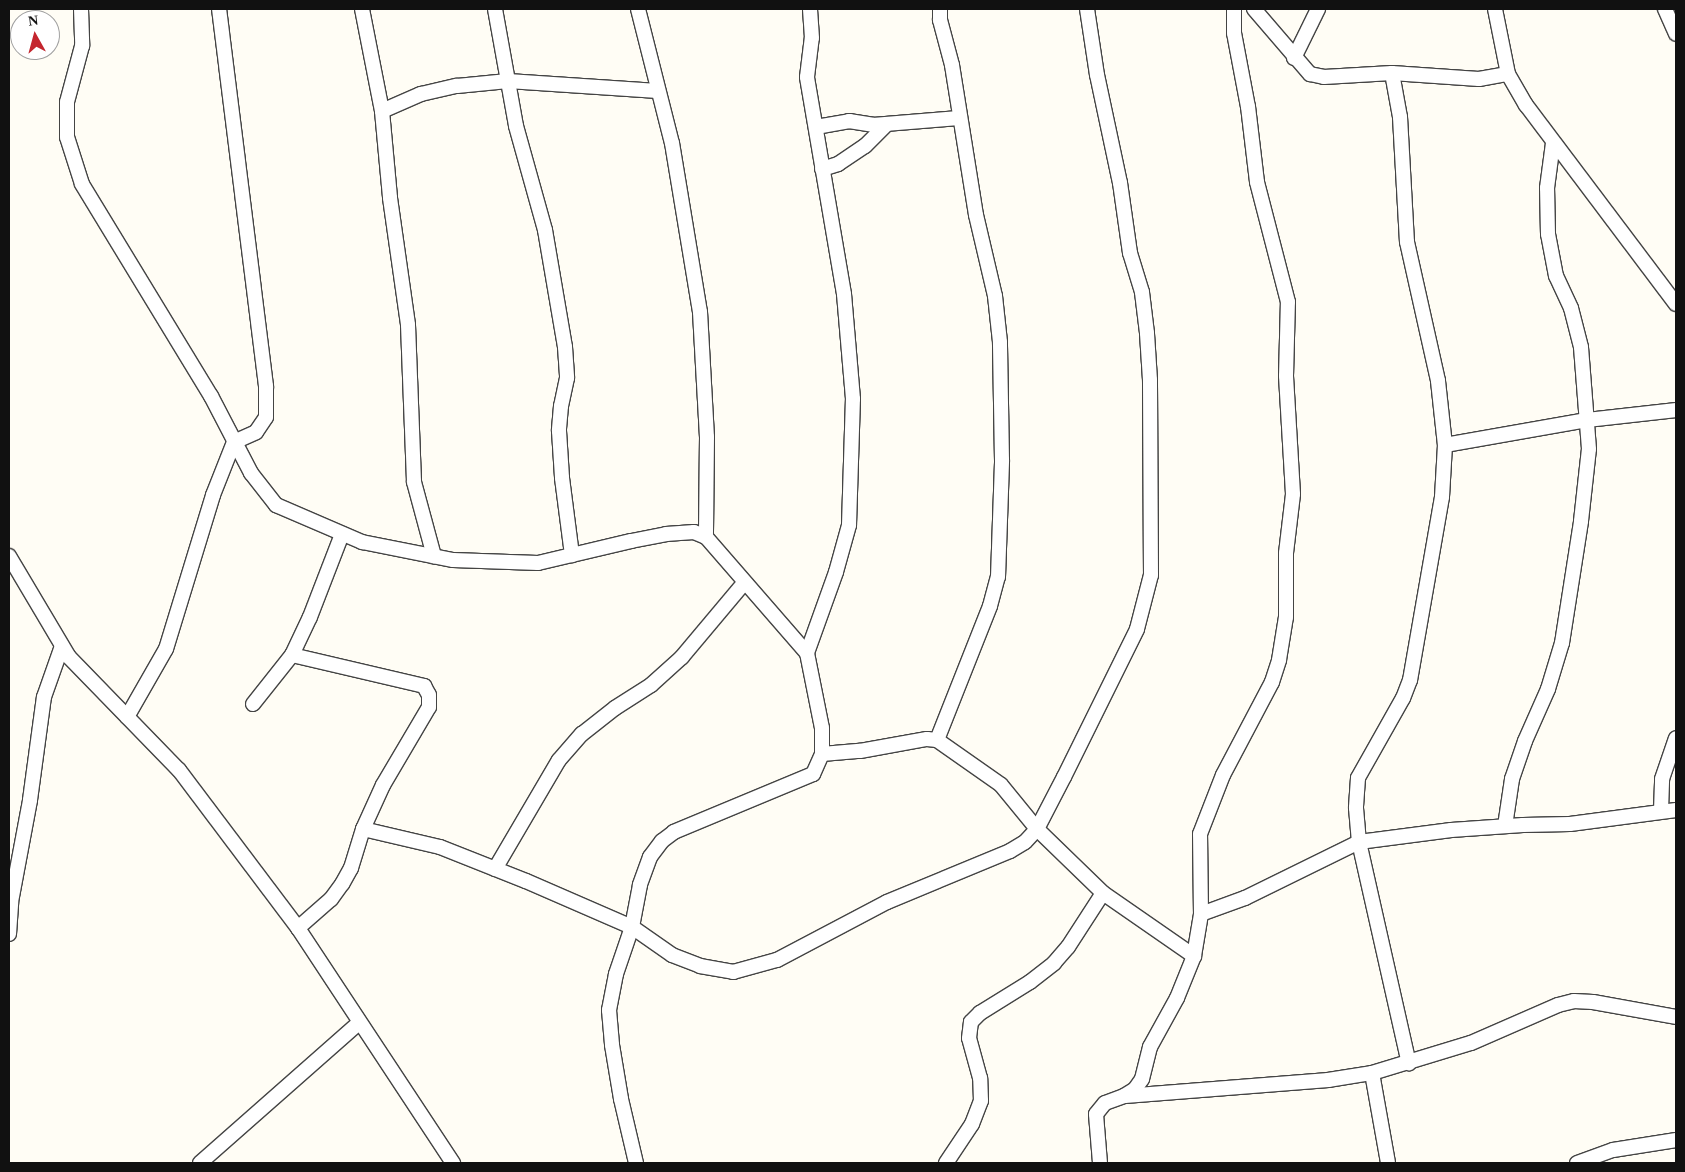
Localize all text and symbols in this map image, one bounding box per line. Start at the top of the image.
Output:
north arrow [10,10,60,60]
text: N [27,13,39,29]

